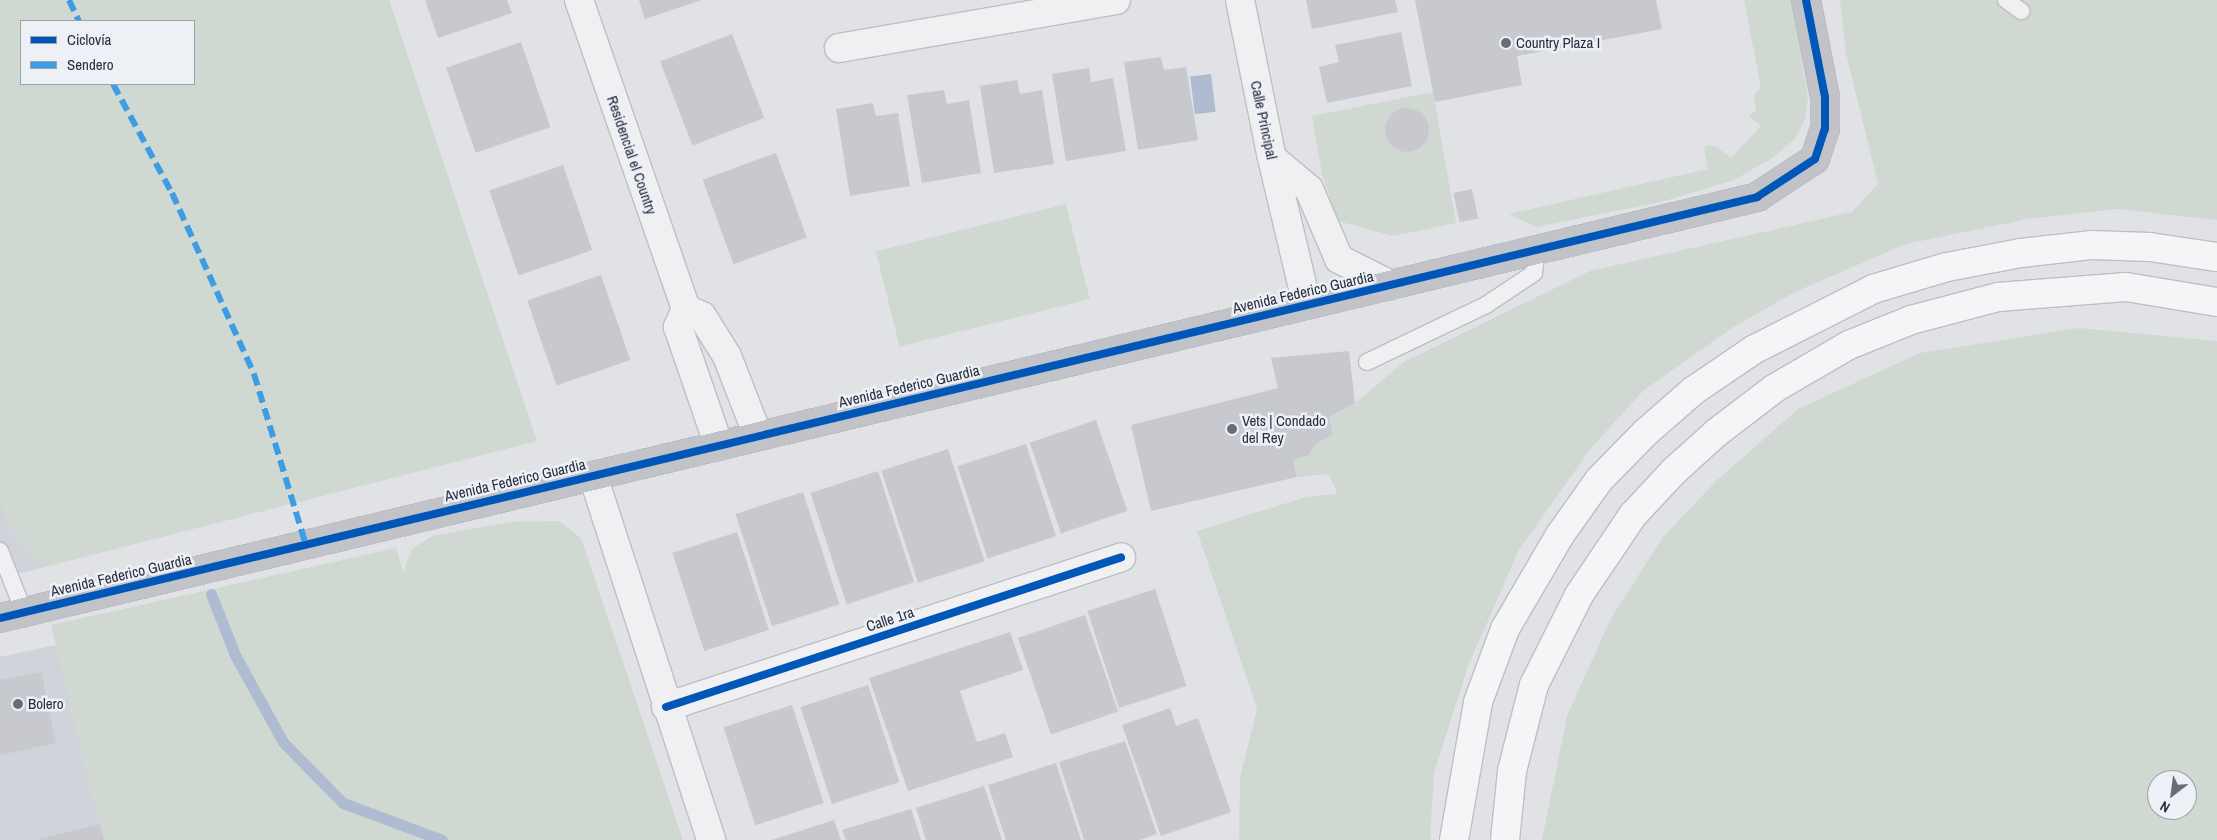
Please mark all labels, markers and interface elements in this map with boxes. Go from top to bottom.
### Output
legend [20,20,195,85]
text: Ciclovía [67,29,111,50]
place label: Country Plaza I [1516,34,1600,52]
marker: Country Plaza I [1500,37,1512,49]
text: Sendero [67,54,114,75]
street label: Calle Principal [1247,79,1281,161]
street label: Residencial el Country [603,93,661,217]
street label: Avenida Federico Guardia [1231,267,1375,317]
street label: Avenida Federico Guardia [837,361,981,411]
place label: Vets | Condado del Rey [1242,411,1326,446]
marker: Vets | Condado del Rey [1226,423,1238,435]
street label: Avenida Federico Guardia [443,455,587,505]
street label: Avenida Federico Guardia [49,550,193,600]
street label: Calle 1ra [864,603,916,635]
place label: Bolero [28,695,64,713]
marker: Bolero [12,698,24,710]
north arrow [2147,770,2197,820]
text: N [2157,797,2173,817]

